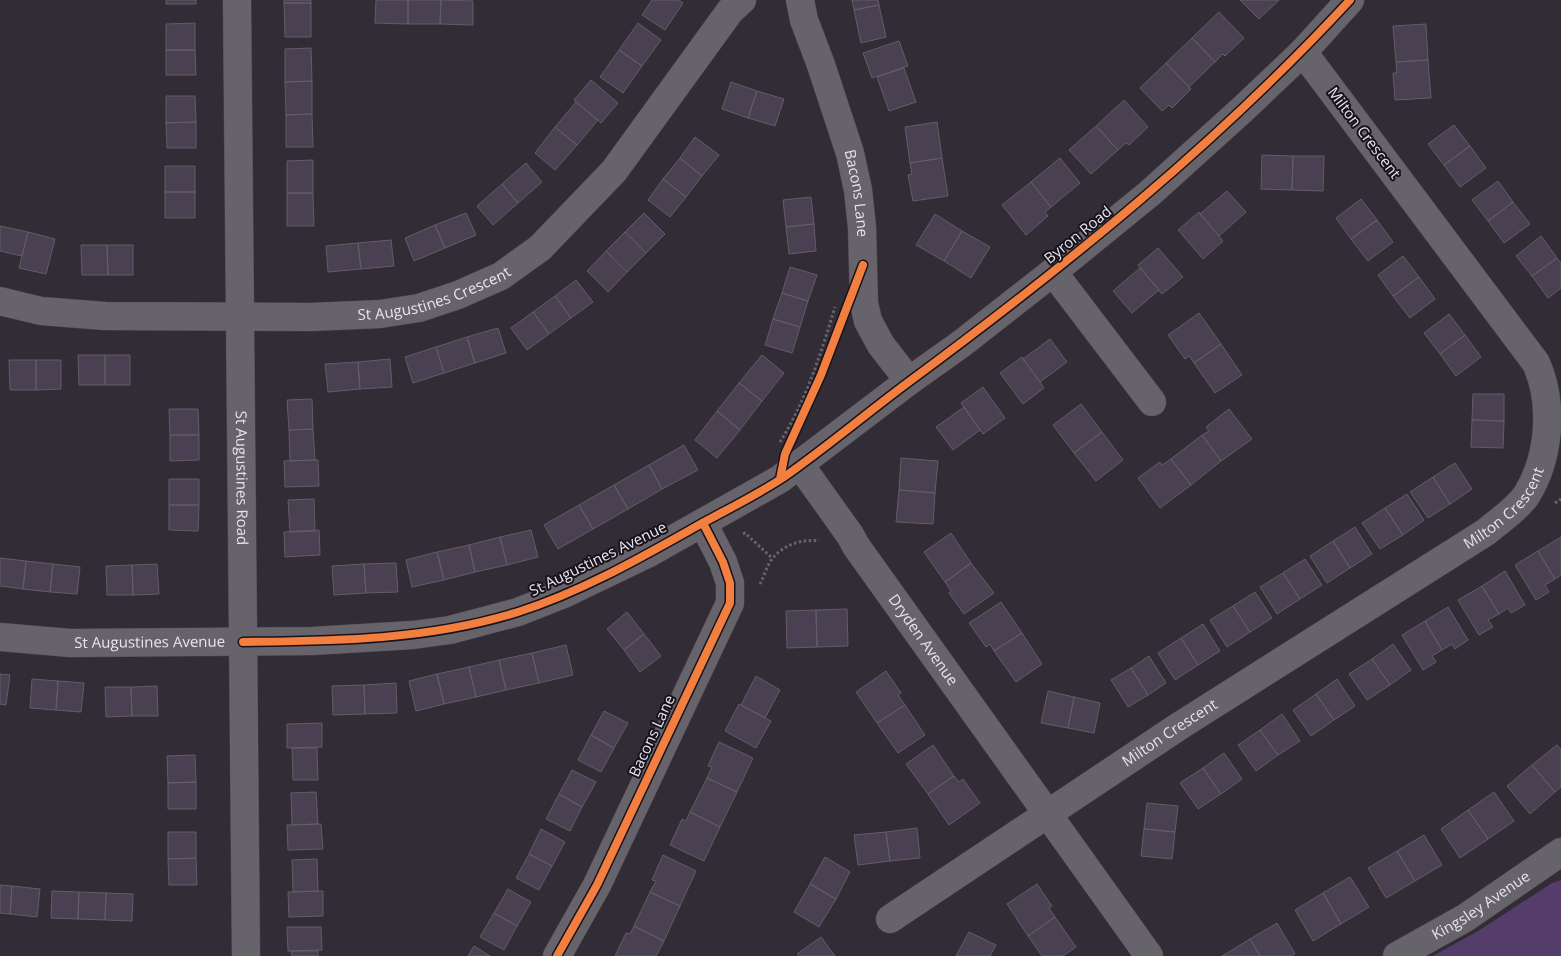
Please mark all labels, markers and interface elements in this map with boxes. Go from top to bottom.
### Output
street label: Milton Crescent [1324,83,1406,182]
street label: Bacons Lane [840,147,873,237]
street label: Byron Road [1040,201,1115,268]
street label: St Augustines Crescent [357,261,514,324]
street label: St Augustines Road [232,411,253,545]
street label: Milton Crescent [1459,464,1548,553]
street label: St Augustines Avenue [525,516,670,600]
street label: Dryden Avenue [885,590,963,689]
street label: St Augustines Avenue [74,631,225,652]
street label: Bacons Lane [623,691,679,780]
street label: Milton Crescent [1118,694,1221,771]
street label: Kingsley Avenue [1428,865,1533,944]

